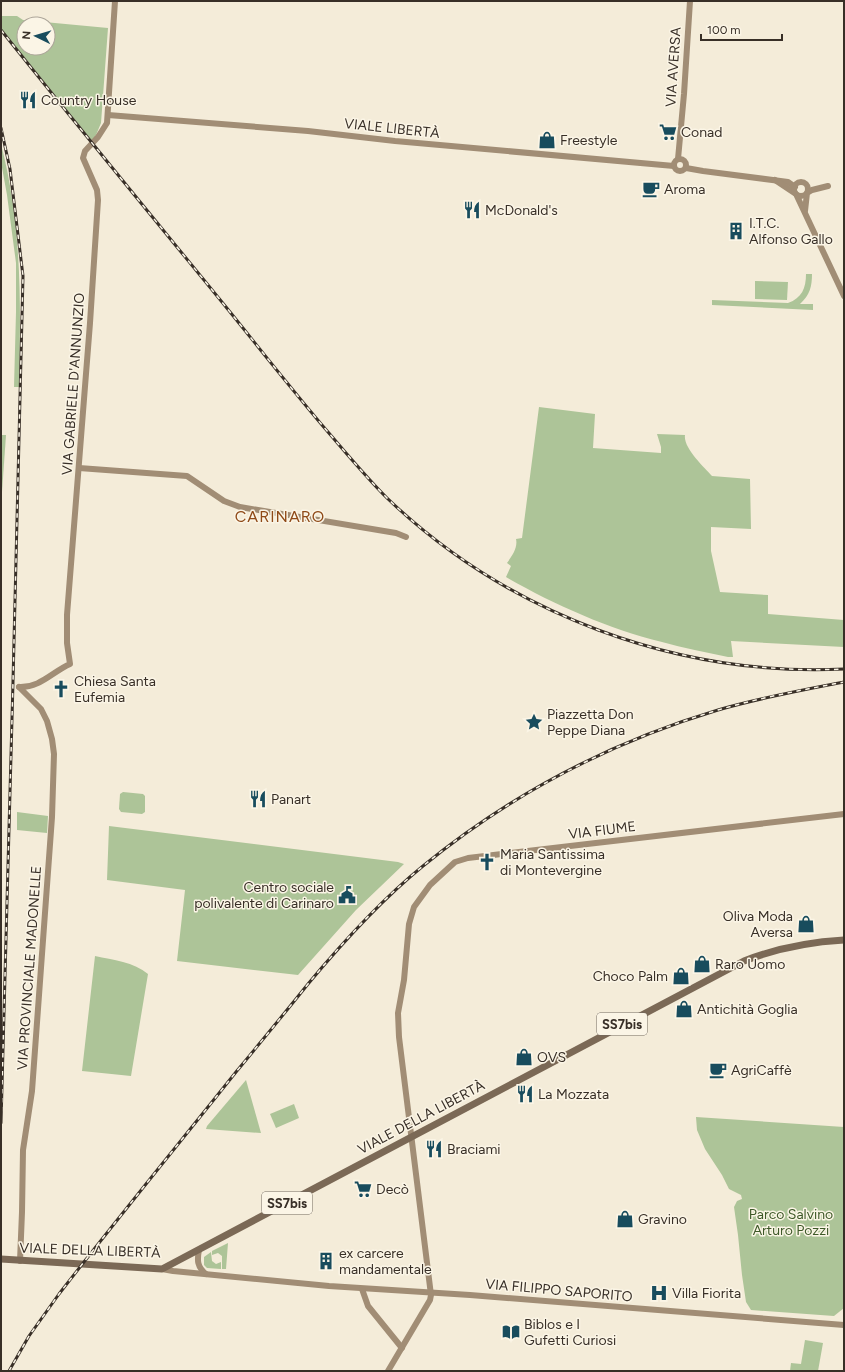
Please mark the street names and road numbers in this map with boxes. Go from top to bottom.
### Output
street label: VIA AVERSA [662,26,685,108]
street label: VIALE LIBERTÀ [343,115,441,142]
street label: VIA GABRIELE D'ANNUNZIO [59,292,88,476]
street label: VIA FIUME [567,818,637,843]
street label: VIA PROVINCIALE MADONELLE [14,865,45,1071]
road number: SS7bis [597,1013,647,1035]
street label: VIALE DELLA LIBERTÀ [355,1077,488,1158]
road number: SS7bis [262,1192,312,1214]
street label: VIALE DELLA LIBERTÀ [19,1240,161,1261]
street label: VIA FILIPPO SAPORITO [485,1276,633,1305]

